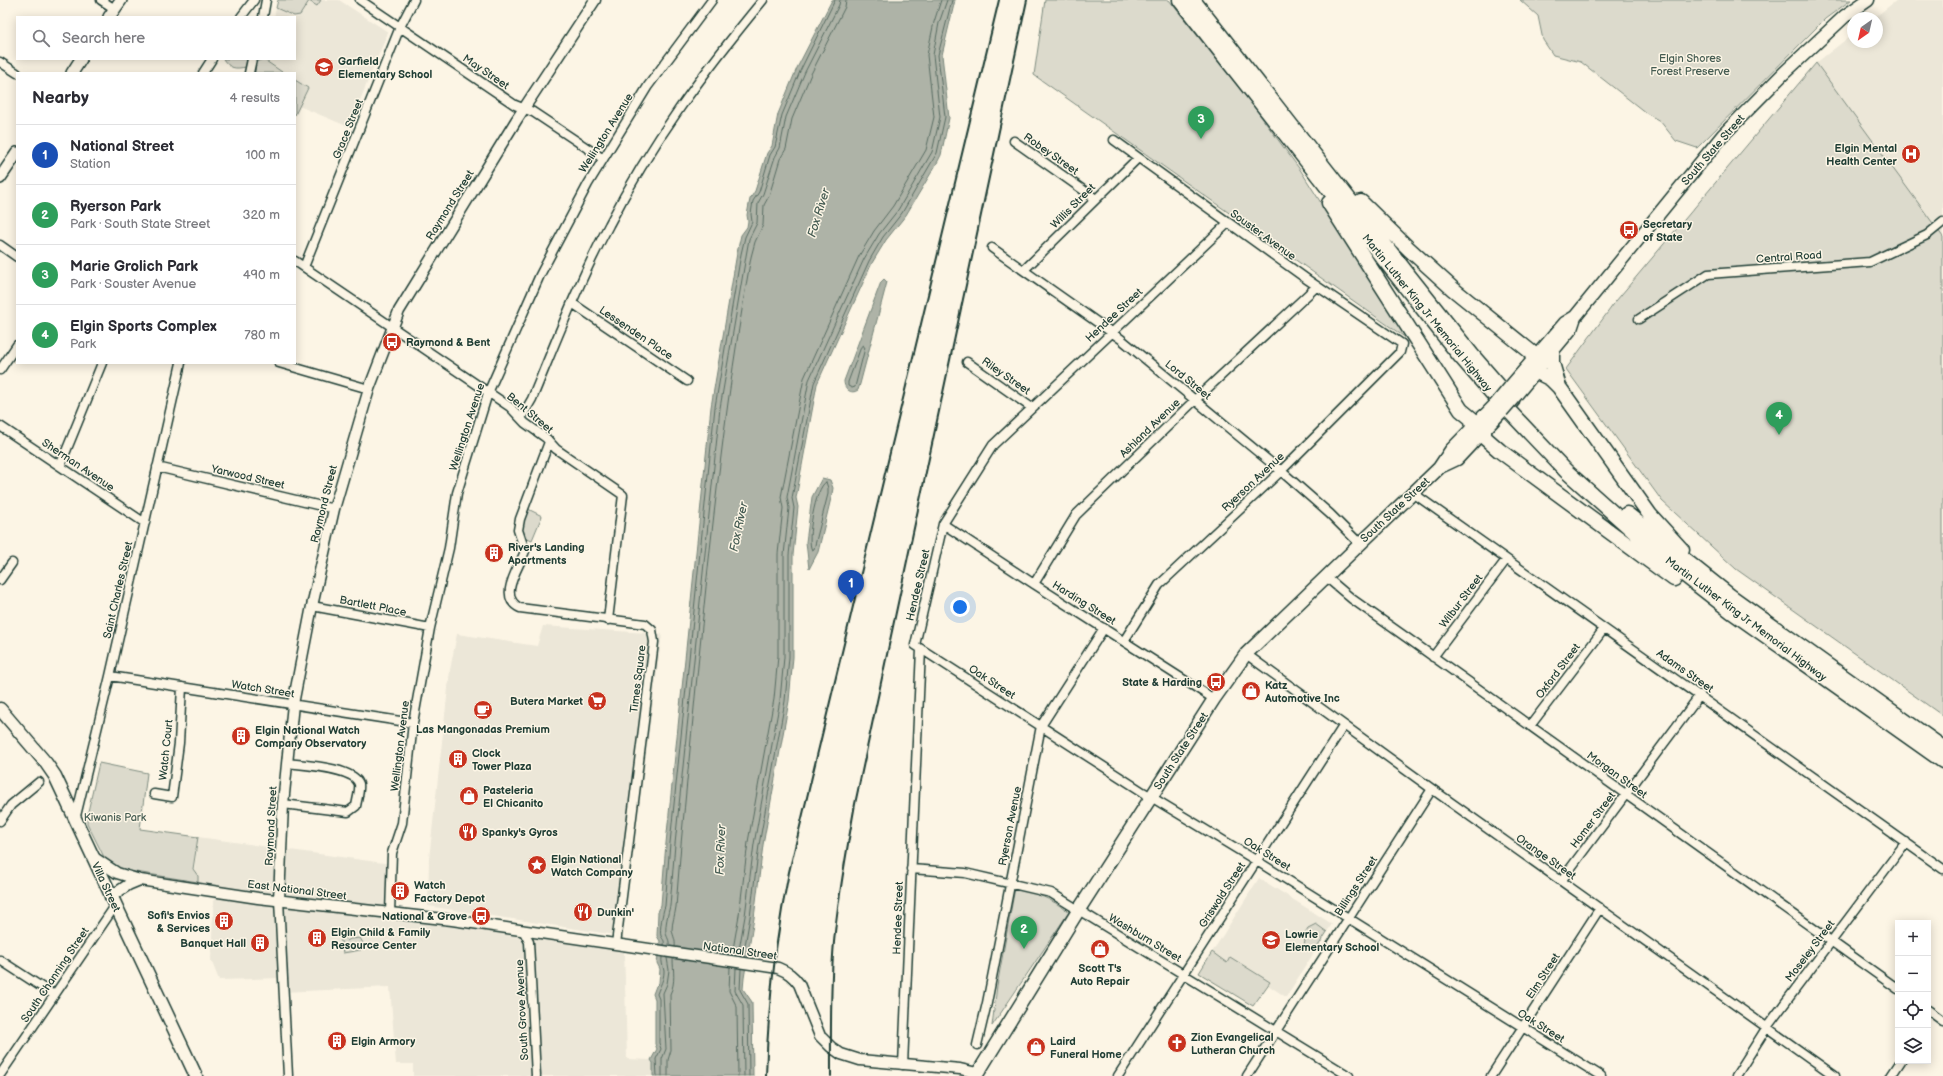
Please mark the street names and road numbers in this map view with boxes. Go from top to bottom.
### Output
street label: May Street [460,52,512,93]
street label: Wellington Avenue [576,90,636,175]
street label: Grace Street [330,97,366,161]
street label: South State Street [1679,111,1748,188]
street label: Robey Street [1021,130,1081,178]
street label: Raymond Street [423,167,477,242]
street label: Willis Street [1048,180,1099,231]
street label: Souster Avenue [1228,207,1299,263]
street label: Martin Luther King Jr Memorial Highway [1359,232,1495,394]
street label: Central Road [1756,248,1822,266]
street label: Hendee Street [1083,285,1146,345]
street label: Lessenden Place [597,304,676,363]
street label: Riley Street [979,354,1033,398]
street label: Lord Street [1162,358,1214,403]
street label: Wellington Avenue [447,381,487,472]
street label: Bent Street [504,390,556,437]
street label: Ashland Avenue [1117,396,1183,460]
street label: Sherman Avenue [39,436,117,494]
street label: Ryerson Avenue [1219,449,1287,514]
street label: Yarwood Street [209,462,286,492]
street label: Raymond Street [308,463,340,544]
street label: South State Street [1358,474,1433,545]
street label: Saint Charles Street [100,540,136,640]
street label: Hendee Street [903,547,933,622]
street label: Martin Luther King Jr Memorial Highway [1663,554,1829,684]
street label: Wilbur Street [1437,571,1486,630]
street label: Harding Street [1050,578,1119,628]
street label: Bartlett Place [339,593,408,619]
street label: Oxford Street [1533,640,1583,701]
street label: Times Square [627,644,649,714]
street label: Adams Street [1654,647,1716,696]
street label: Oak Street [966,662,1018,702]
street label: Watch Street [231,678,296,700]
street label: Wellington Avenue [388,699,412,792]
street label: South State Street [1151,709,1211,792]
street label: Watch Court [156,718,176,781]
street label: Morgan Street [1584,749,1650,802]
street label: Raymond Street [262,785,280,866]
street label: Ryerson Avenue [996,785,1024,867]
street label: Homer Street [1568,789,1619,851]
street label: Orange Street [1513,831,1579,883]
street label: Oak Street [1241,834,1293,874]
street label: Billings Street [1332,853,1380,918]
street label: Griswold Street [1196,859,1248,930]
street label: Villa Street [89,860,123,914]
street label: East National Street [247,877,348,903]
street label: Hendee Street [890,881,906,955]
street label: Washburn Street [1106,911,1184,965]
street label: Moseley Street [1783,917,1838,984]
street label: South Channing Street [18,924,92,1025]
street label: National Street [702,939,778,963]
street label: Elm Street [1523,950,1563,1001]
street label: South Grove Avenue [513,959,531,1061]
street label: Oak Street [1515,1006,1567,1046]

